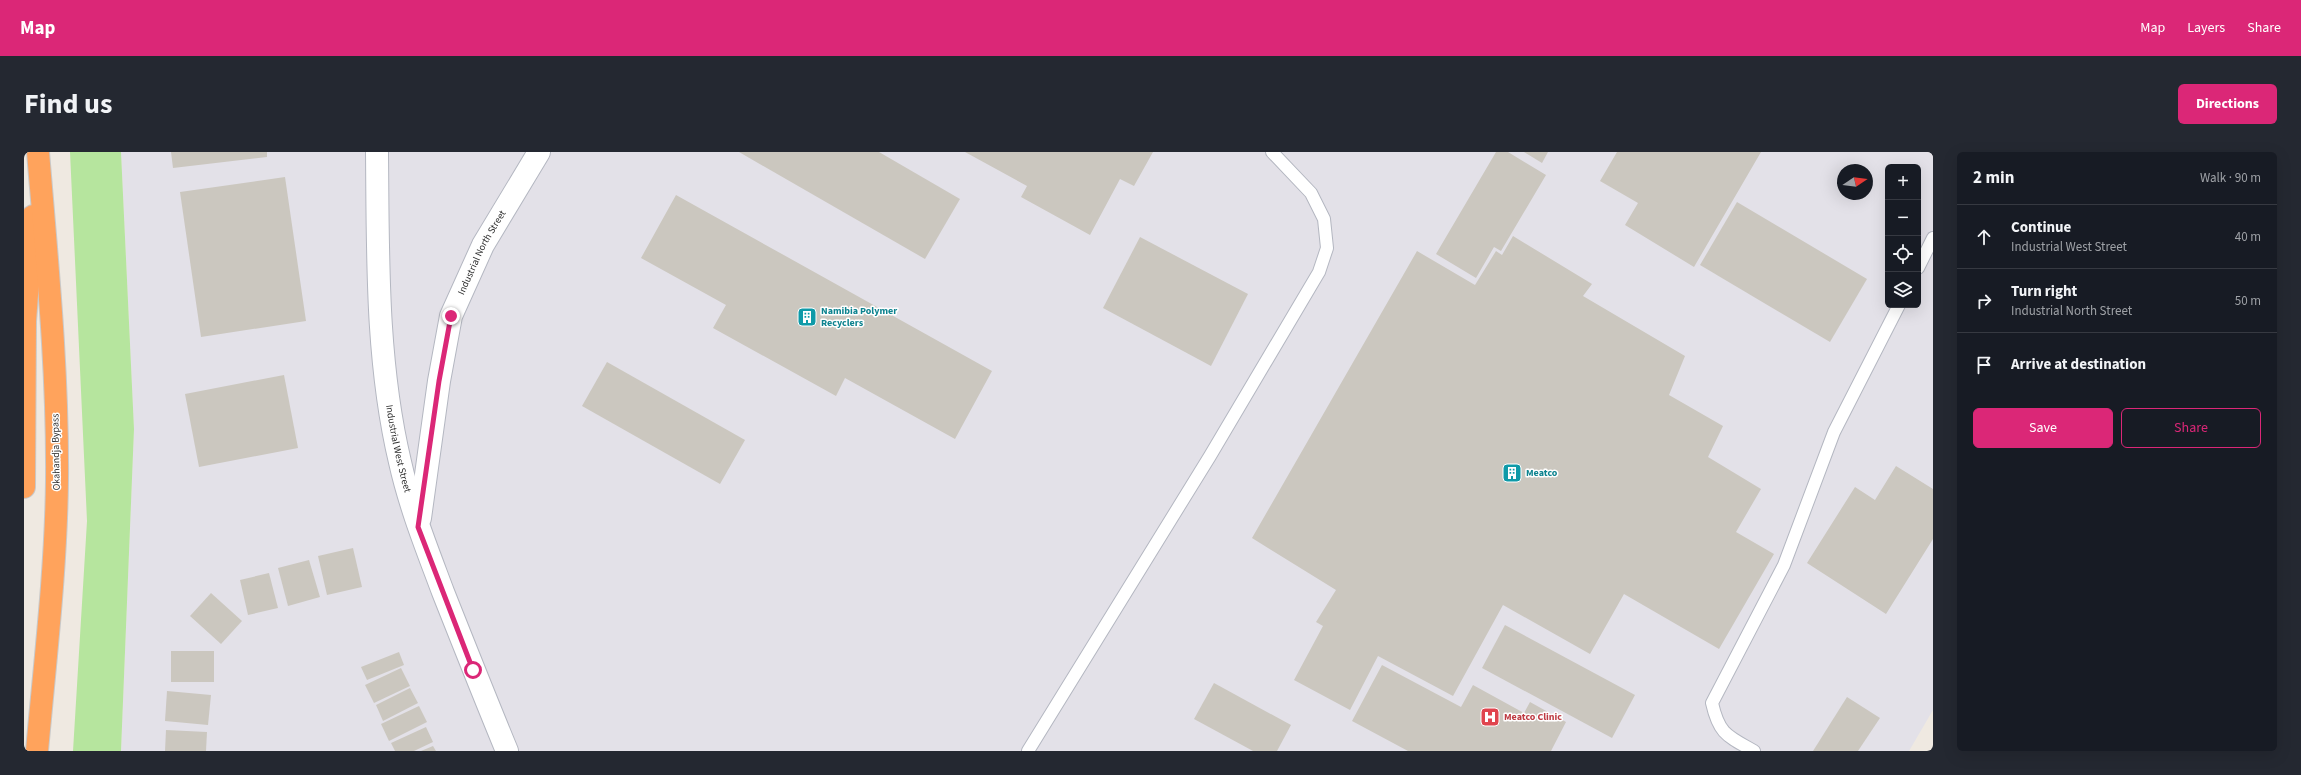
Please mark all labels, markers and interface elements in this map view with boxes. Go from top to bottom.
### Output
text: Map [20,15,55,42]
text: Map [2140,18,2165,38]
text: Layers [2187,18,2225,38]
text: Share [2247,18,2281,38]
text: Find us [24,84,112,124]
button: Directions [2178,84,2277,124]
north arrow [1837,164,1873,200]
map controls [1885,164,1921,308]
button: + [1885,164,1921,200]
text: 2 min [1973,166,2014,190]
text: Walk · 90 m [2200,169,2261,187]
button: − [1885,200,1921,236]
street label: Industrial North Street [454,207,510,297]
text: Continue [2011,217,2071,238]
icon: ahead [1973,226,1995,248]
text: 40 m [2235,228,2261,246]
button: locate [1885,236,1921,272]
text: Industrial West Street [2011,238,2127,256]
button: layers [1885,272,1921,308]
text: Turn right [2011,281,2077,302]
icon: right [1973,290,1995,312]
text: 50 m [2235,292,2261,310]
text: Industrial North Street [2011,302,2132,320]
place label: Namibia Polymer Recyclers [821,304,897,330]
building icon: Namibia Polymer Recyclers [796,306,818,328]
route end [442,307,460,325]
icon: arrive [1973,354,1995,376]
text: Arrive at destination [2011,354,2146,375]
street label: Industrial West Street [382,404,415,495]
button: Save [1973,408,2113,448]
button: Share [2121,408,2261,448]
street label: Okahandja Bypass [48,413,64,491]
building icon: Meatco [1501,462,1523,484]
place label: Meatco [1526,466,1558,480]
route start [464,661,482,679]
hospital icon: Meatco Clinic [1479,706,1501,728]
place label: Meatco Clinic [1504,710,1562,724]

